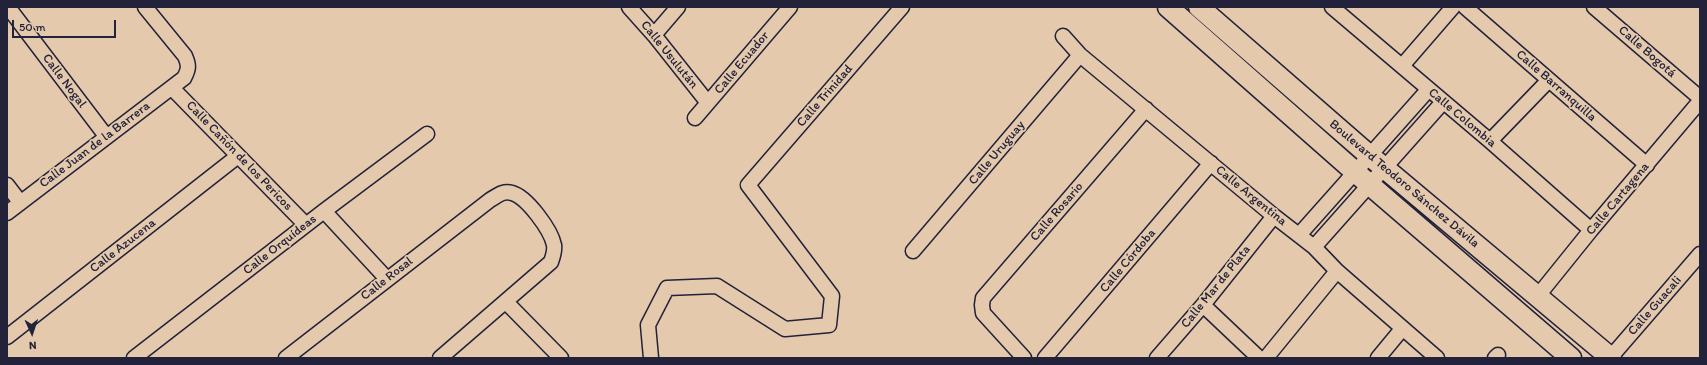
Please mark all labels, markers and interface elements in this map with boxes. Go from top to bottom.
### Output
scale bar [14,12,118,38]
street label: Calle Usulután [637,18,701,92]
text: 50 m [19,20,45,34]
street label: Calle Bogotá [1615,23,1679,81]
street label: Calle Ecuador [711,28,773,98]
street label: Calle Barranquilla [1513,47,1599,125]
street label: Calle Nogal [39,51,89,111]
street label: Calle Trinidad [794,62,856,130]
street label: Calle Colombia [1425,85,1499,151]
street label: Calle Juan de la Barrera [37,98,153,192]
street label: Calle Cañón de los Pericos [183,98,295,214]
street label: Boulevard Teodoro Sánchez Dávila [1326,117,1482,251]
street label: Calle Uruguay [966,118,1028,188]
street label: Calle Cartagena [1583,159,1653,239]
street label: Calle Argentina [1212,163,1290,229]
street label: Calle Rosario [1027,179,1087,245]
street label: Calle Orquídeas [240,211,320,279]
street label: Calle Azucena [87,215,159,277]
street label: Calle Córdoba [1097,226,1159,296]
street label: Calle Mar de Plata [1178,242,1254,332]
street label: Calle Rosal [358,254,416,304]
street label: Calle Guacali [1625,273,1685,339]
north arrow [12,313,52,353]
text: N [29,339,37,352]

